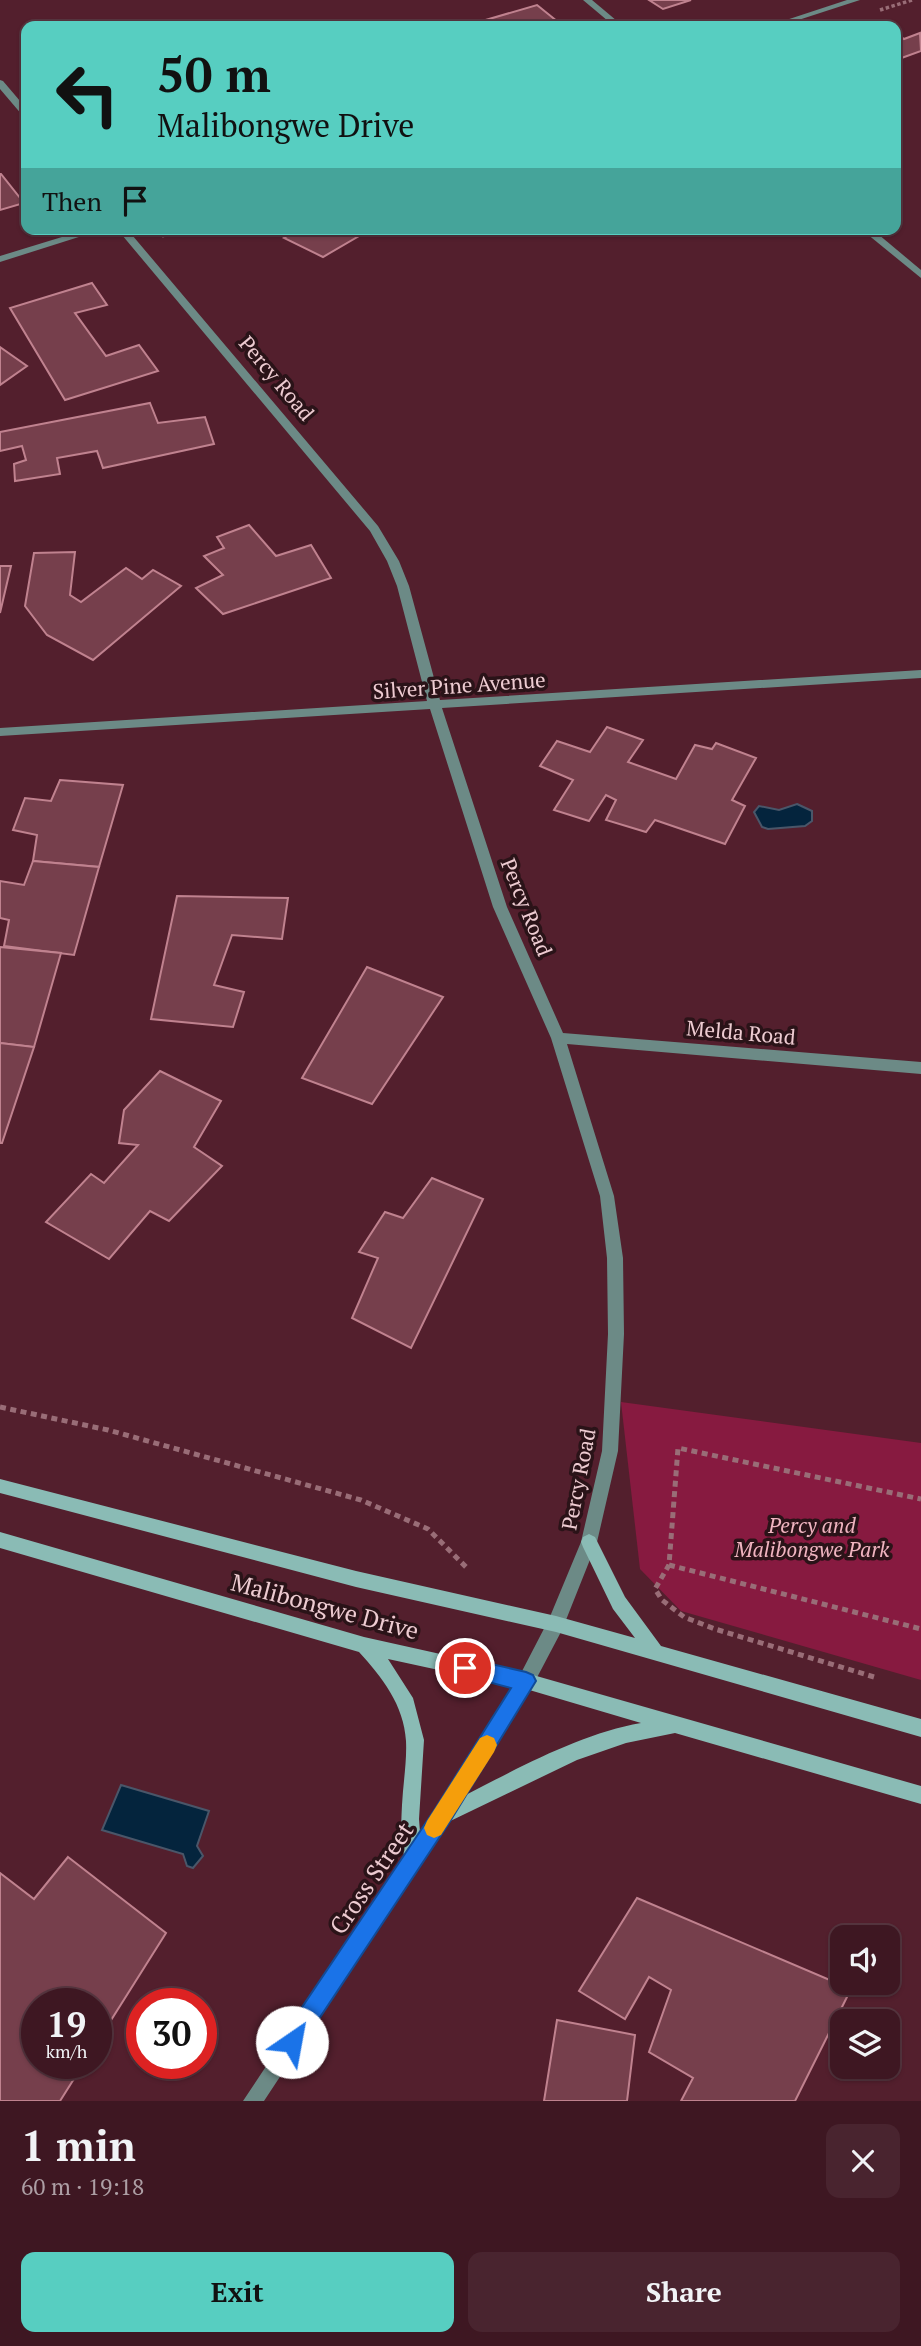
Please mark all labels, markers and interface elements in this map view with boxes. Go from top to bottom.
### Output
text: 50 m [157,41,271,106]
icon: left [42,49,133,140]
text: Malibongwe Drive [157,104,414,146]
icon: arrive [116,182,154,220]
text: Then [42,184,102,218]
street label: Percy Road [233,330,321,427]
street label: Silver Pine Avenue [372,665,546,705]
street label: Percy Road [495,854,559,960]
street label: Melda Road [685,1013,797,1051]
street label: Percy Road [554,1426,602,1532]
park label: Percy and Malibongwe Park [734,1511,890,1563]
street label: Malibongwe Drive [228,1566,422,1646]
pin [435,1638,495,1698]
icon: arrive [446,1649,484,1687]
street label: Cross Street [322,1816,420,1940]
map controls [830,1925,900,2079]
button: sound [830,1925,900,1995]
speed limit sign: 30 [126,1988,217,2079]
text: 19 [47,2001,86,2047]
position arrow [255,2005,329,2079]
button: layers [830,2009,900,2079]
text: km/h [46,2039,87,2063]
text: 1 min [21,2117,136,2173]
button: close [826,2124,900,2198]
text: 60 m · 19:18 [21,2171,144,2202]
button: Exit [21,2252,454,2332]
button: Share [468,2252,900,2332]

